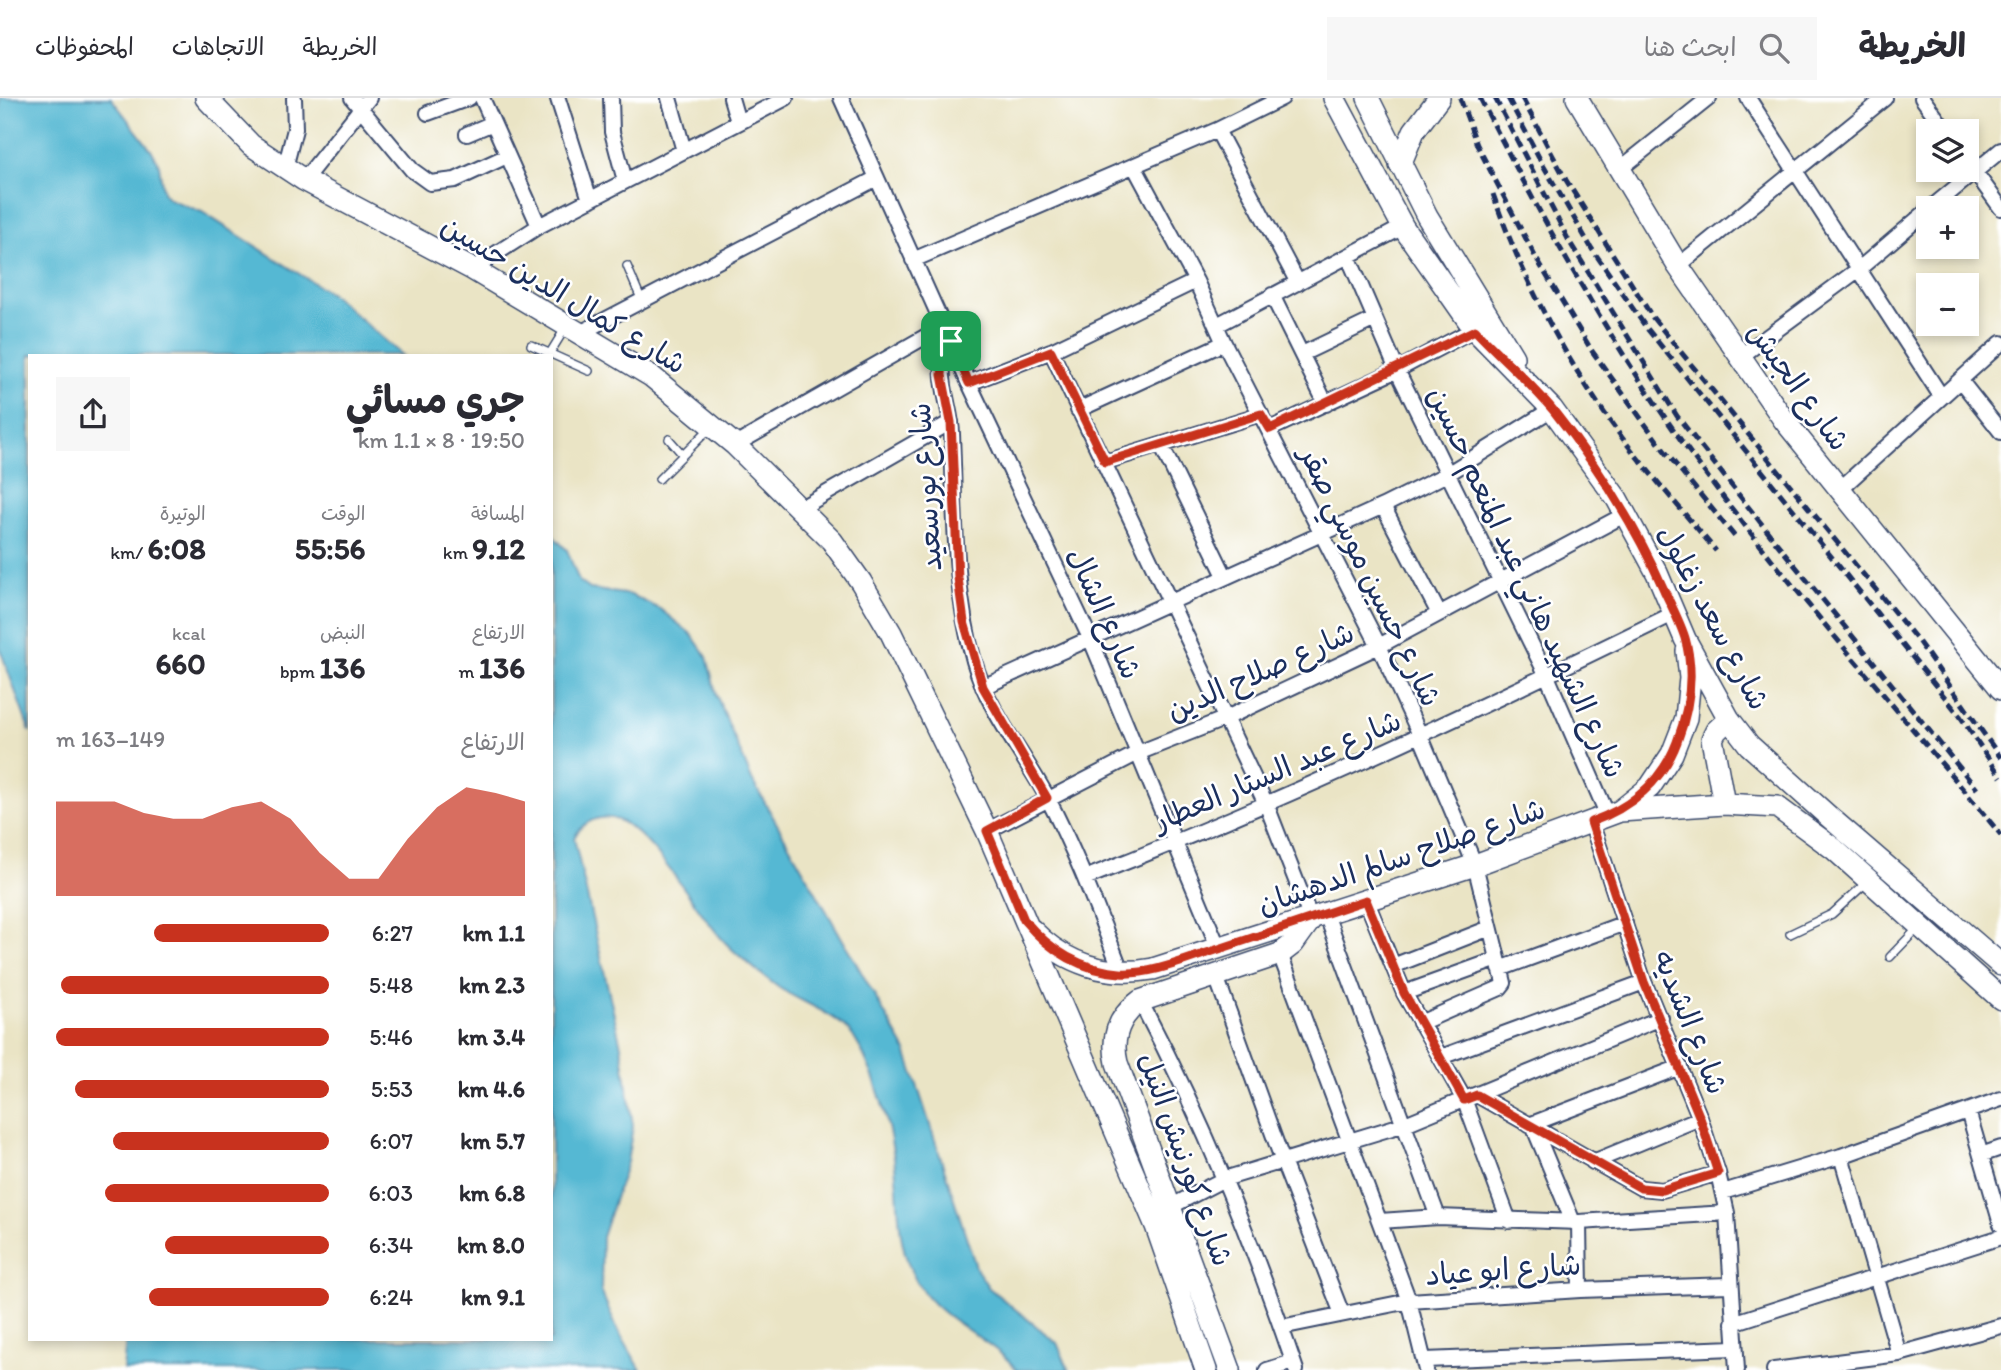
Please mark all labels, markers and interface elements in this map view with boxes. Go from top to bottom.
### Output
search box [1327,17,1817,80]
text: الخريطة [1859,26,1966,65]
icon: search [1755,29,1793,67]
text: ابحث هنا [1644,31,1737,63]
text: المحفوظات [35,32,134,61]
text: الاتجاهات [172,32,265,61]
text: الخريطة [303,32,377,61]
map controls [1916,119,1979,336]
button: layers [1916,119,1979,182]
button: + [1916,196,1979,259]
street label: شارع كمال الدين حسين [433,206,693,384]
button: − [1916,273,1979,336]
pin [921,311,981,371]
street label: شارع الجيش [1737,314,1858,460]
icon: arrive [932,322,970,360]
button: share [56,377,130,451]
text: جري مسائي [346,377,525,423]
street label: شارع الشهيد هاني عبد المنعم حسين [1413,380,1634,787]
street label: شارع بورسعيد [901,401,952,572]
text: 19:50 · 8 × 1.1 km [358,426,525,454]
street label: شارع حسين موسي صقر [1283,437,1450,716]
text: الوتيرة [160,502,206,525]
text: الوقت [321,502,365,525]
text: المسافة [471,502,525,525]
street label: شارع سعد زغلول [1647,518,1778,717]
text: 6:08 [148,530,206,567]
text: 55:56 [295,530,365,567]
text: 9.12 [472,530,525,567]
text: /km [110,541,148,564]
text: km [443,541,472,564]
street label: شارع الشال [1057,541,1150,686]
street label: شارع صلاح الدين [1160,613,1361,732]
text: النبض [320,621,365,644]
text: الارتفاع [472,621,525,644]
text: kcal [172,622,206,645]
text: 660 [155,645,206,682]
text: 136 [319,649,365,686]
text: 136 [479,649,525,686]
text: bpm [280,660,319,683]
text: m [459,660,479,683]
street label: شارع عبد الستار العطار [1145,701,1408,843]
text: 149–163 m [56,725,165,753]
text: الارتفاع [461,728,525,756]
street label: شارع صلاح سالم الدهشان [1252,789,1551,927]
text: 6:27 [372,919,413,947]
text: 1.1 km [462,919,525,947]
street label: شارع الشديه [1643,945,1737,1101]
text: 5:48 [369,971,413,999]
text: 2.3 km [459,971,525,999]
text: 5:46 [369,1023,413,1051]
text: 3.4 km [457,1023,525,1051]
street label: شارع كورنيش النيل [1127,1047,1242,1272]
text: 5:53 [371,1075,413,1103]
text: 4.6 km [458,1075,525,1103]
text: 6:07 [370,1127,413,1155]
text: 5.7 km [460,1127,525,1155]
text: 6:03 [368,1179,413,1207]
text: 6.8 km [459,1179,525,1207]
text: 6:34 [369,1231,413,1259]
text: 8.0 km [457,1231,525,1259]
street label: شارع ابو عياد [1424,1245,1582,1296]
text: 6:24 [369,1283,413,1311]
text: 9.1 km [461,1283,525,1311]

